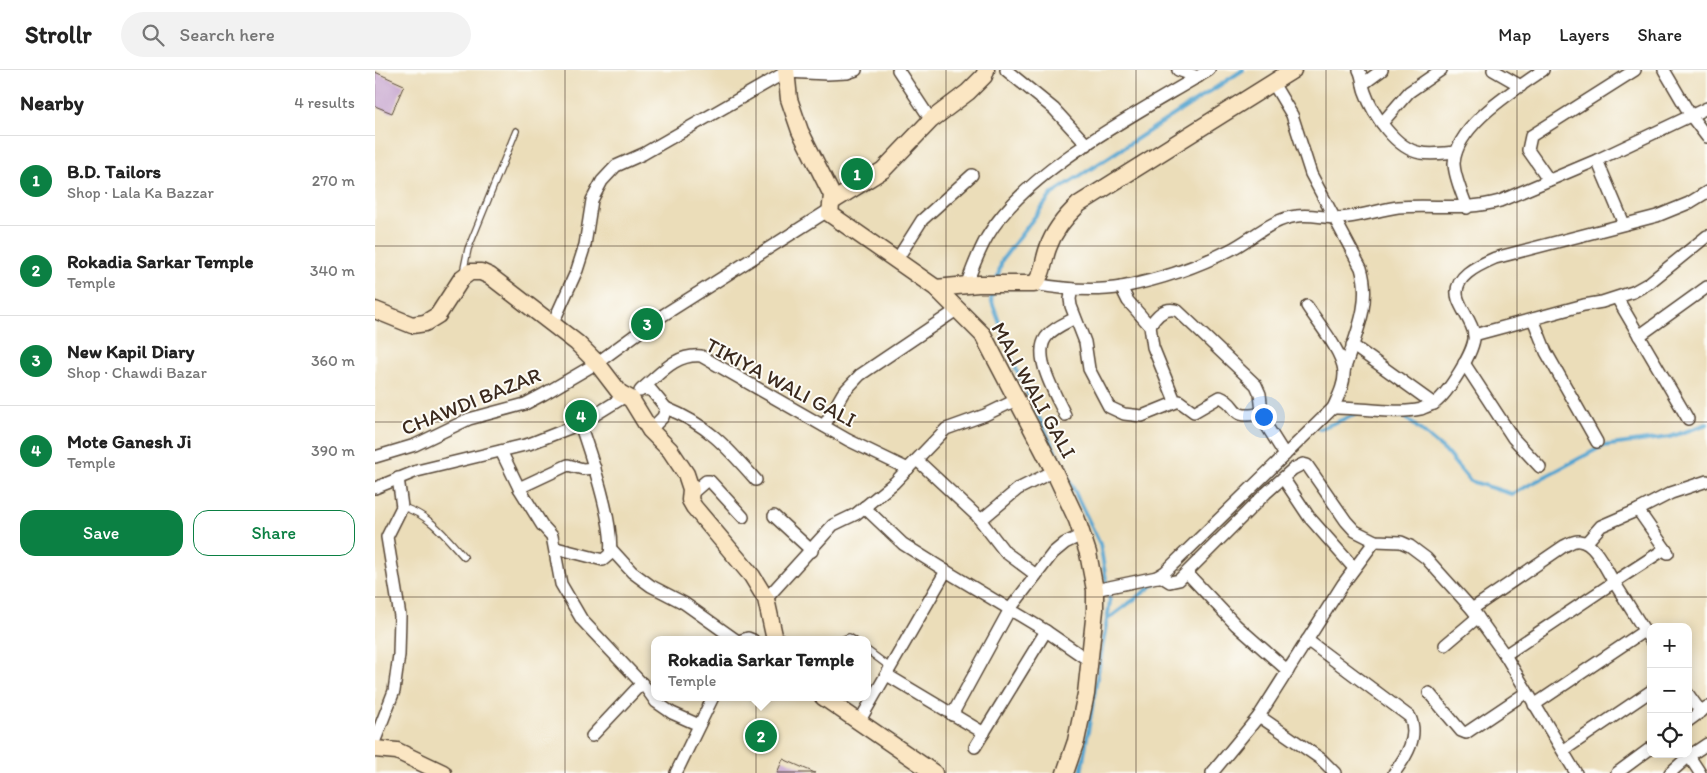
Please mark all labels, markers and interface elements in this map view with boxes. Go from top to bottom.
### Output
search box [121,12,471,57]
text: Strollr [25,20,91,49]
icon: search [139,21,167,49]
text: Search here [179,23,275,46]
text: Map [1498,24,1531,46]
text: Layers [1559,24,1609,46]
text: Share [1637,24,1682,46]
text: Nearby [20,90,84,115]
text: 4 results [294,93,355,112]
pin: 1 [841,155,873,193]
text: B.D. Tailors [67,160,161,183]
text: 1 [32,171,40,190]
text: 270 m [312,171,355,190]
text: Shop · Lala Ka Bazzar [67,183,214,202]
text: Rokadia Sarkar Temple [67,250,253,273]
text: 2 [32,261,40,280]
text: 340 m [310,261,355,280]
text: Temple [67,273,116,292]
pin: 3 [631,305,663,343]
street label: MALI WALI GALI [986,318,1082,462]
street label: TIKIYA WALI GALI [702,332,860,432]
text: New Kapil Diary [67,340,194,363]
text: 3 [32,351,40,370]
text: 360 m [311,351,355,370]
street label: CHAWDI BAZAR [398,362,544,440]
text: Shop · Chawdi Bazar [67,363,207,382]
pin: 4 [565,397,597,435]
your location [1251,404,1277,430]
text: Mote Ganesh Ji [67,430,191,453]
text: 4 [31,441,41,460]
text: 390 m [311,441,355,460]
text: Temple [67,453,116,472]
button: Save [20,510,183,556]
button: Share [193,510,355,556]
map controls [1647,623,1692,758]
button: + [1647,623,1692,668]
popup [651,636,871,701]
text: Rokadia Sarkar Temple [668,648,854,671]
button: − [1647,668,1692,713]
text: Temple [668,671,716,690]
button: locate [1647,713,1692,758]
pin: 2 [745,717,777,755]

